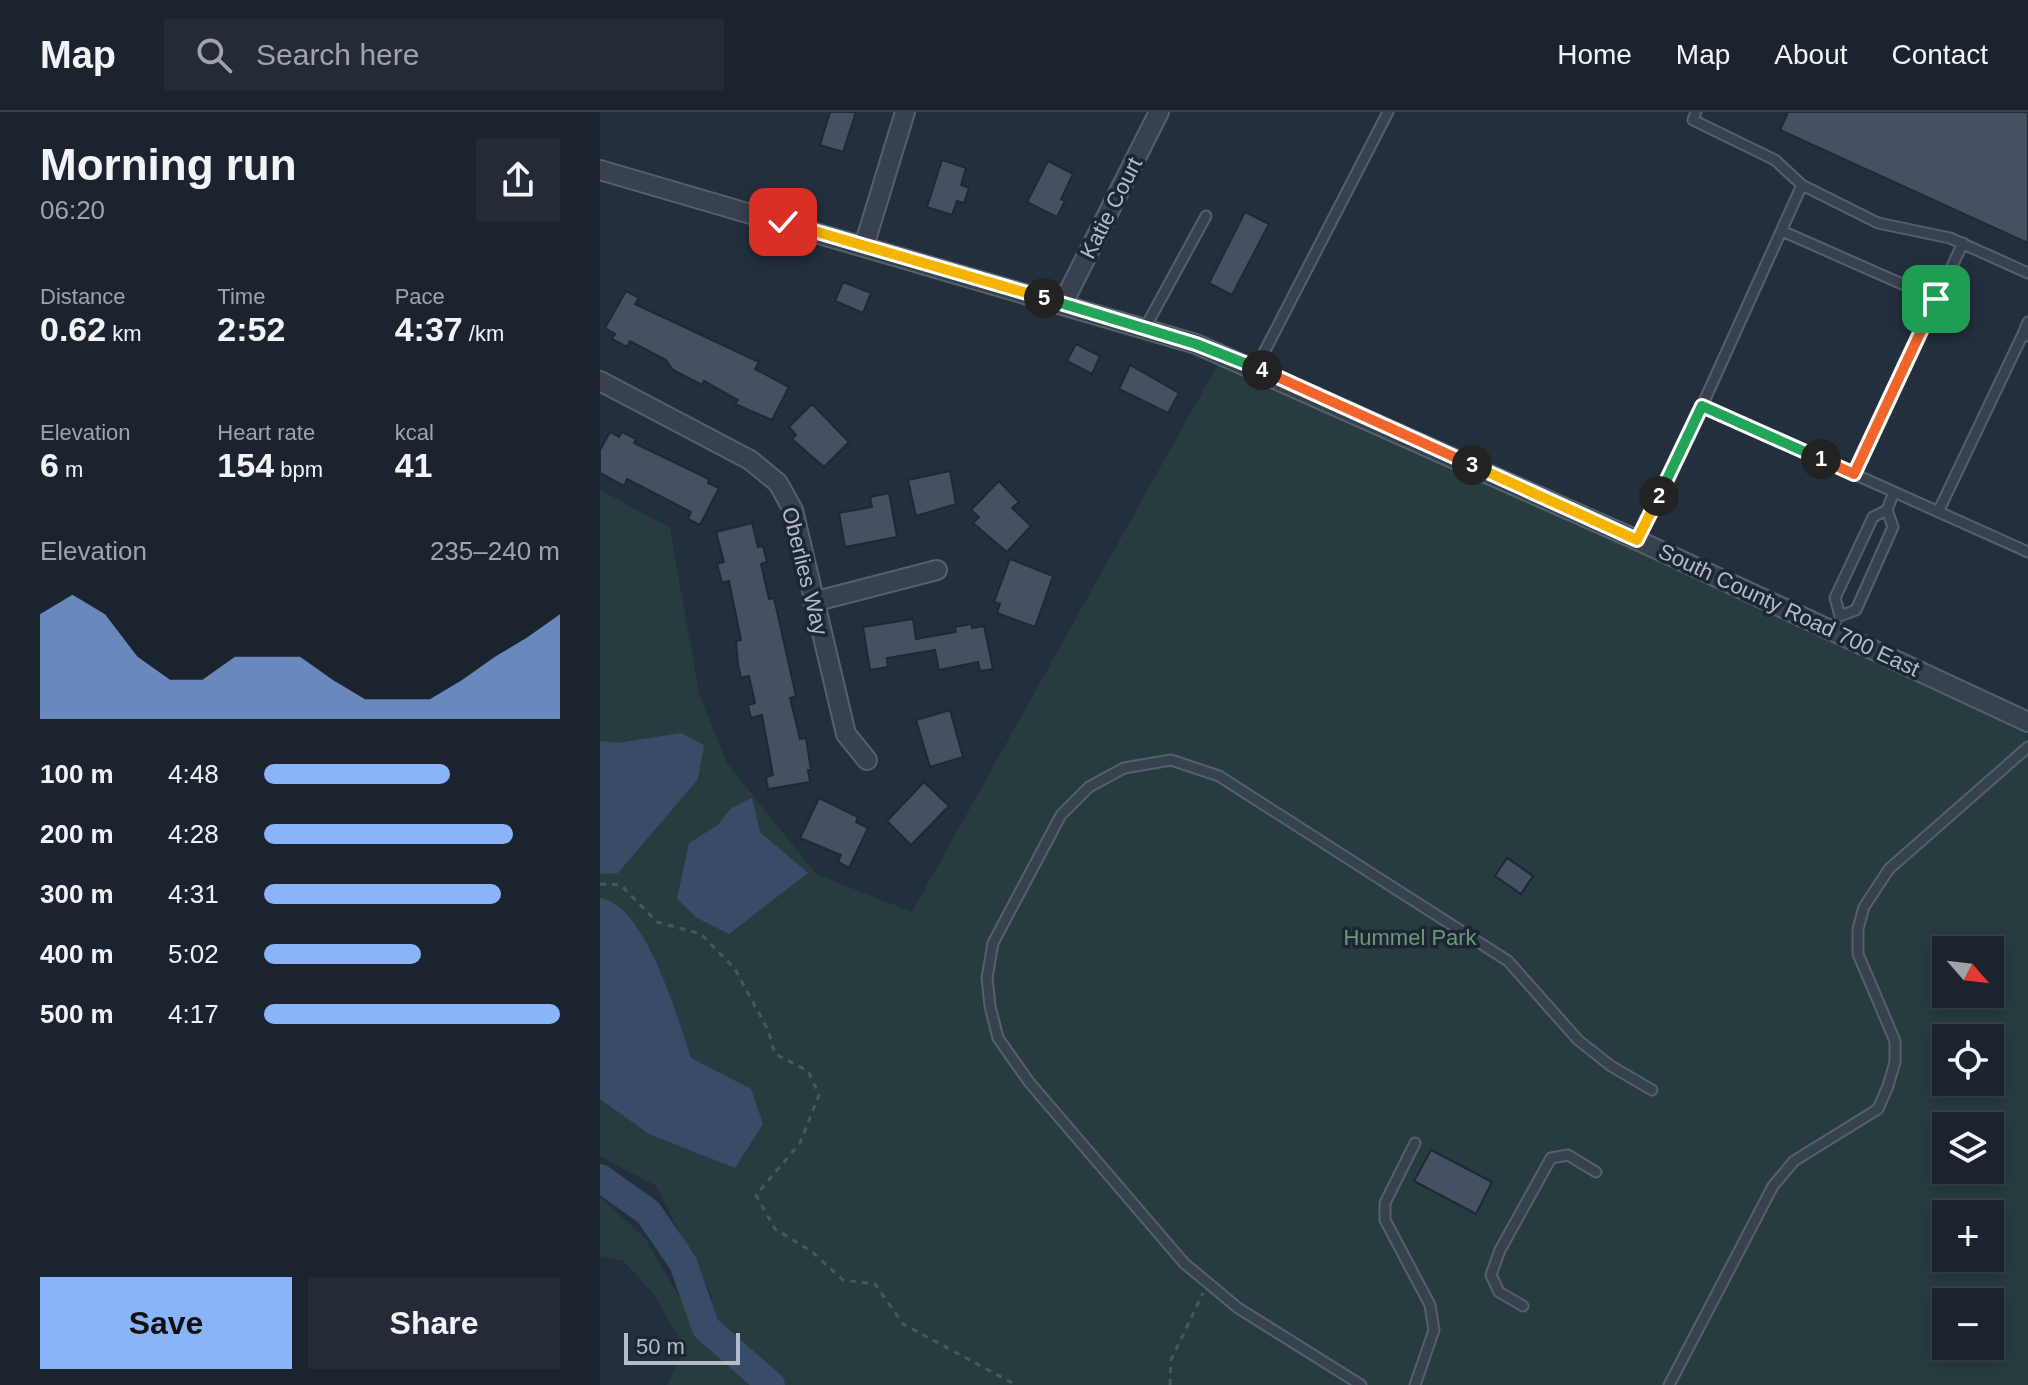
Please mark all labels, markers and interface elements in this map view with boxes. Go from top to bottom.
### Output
search box [164,19,724,91]
icon: search [192,33,236,77]
text: Map [40,34,116,76]
text: Search here [256,38,419,71]
text: Home [1557,39,1632,70]
text: Map [1676,39,1730,70]
text: About [1774,39,1848,70]
text: Contact [1892,39,1988,70]
button: share [476,138,560,222]
text: Morning run [40,140,297,189]
street label: Katie Court [1075,153,1147,263]
pin [749,188,817,256]
text: 06:20 [40,195,105,225]
icon: check [761,200,805,244]
pin [1902,265,1970,333]
icon: arrive [1914,277,1958,321]
pin: 5 [1024,278,1064,318]
text: Distance [40,284,126,309]
text: Time [217,284,265,309]
text: Pace [395,284,445,309]
text: 5 [1038,285,1050,310]
text: 0.62 [40,310,106,348]
text: 2:52 [217,310,285,348]
text: 4:37 [395,310,463,348]
text: km [106,321,142,346]
text: /km [463,321,504,346]
pin: 4 [1242,350,1282,390]
text: 4 [1256,357,1268,382]
text: Elevation [40,420,131,445]
text: Heart rate [217,420,315,445]
text: kcal [395,420,434,445]
pin: 1 [1801,439,1841,479]
pin: 3 [1452,445,1492,485]
text: 6 [40,446,59,484]
text: 154 [217,446,274,484]
text: 41 [395,446,432,484]
text: 1 [1815,446,1827,471]
text: 3 [1466,452,1478,477]
text: m [59,457,83,482]
text: bpm [274,457,323,482]
pin: 2 [1639,476,1679,516]
text: 2 [1653,483,1665,508]
street label: Oberlies Way [777,504,833,638]
text: Elevation [40,536,147,566]
text: 235–240 m [430,536,560,566]
street label: South County Road 700 East [1655,538,1923,682]
text: 100 m [40,759,114,789]
text: 4:48 [168,759,219,789]
text: 200 m [40,819,114,849]
text: 4:28 [168,819,219,849]
text: 300 m [40,879,114,909]
text: 4:31 [168,879,219,909]
park label: Hummel Park [1343,925,1478,950]
north arrow [1932,936,2004,1008]
map controls [1932,936,2004,1360]
text: 400 m [40,939,114,969]
text: 5:02 [168,939,219,969]
text: 500 m [40,999,114,1029]
text: 4:17 [168,999,219,1029]
button: locate [1932,1024,2004,1096]
button: layers [1932,1112,2004,1184]
button: + [1932,1200,2004,1272]
button: Save [40,1277,292,1369]
button: Share [308,1277,560,1369]
button: − [1932,1288,2004,1360]
scale bar [624,1329,740,1365]
text: 50 m [636,1334,685,1359]

